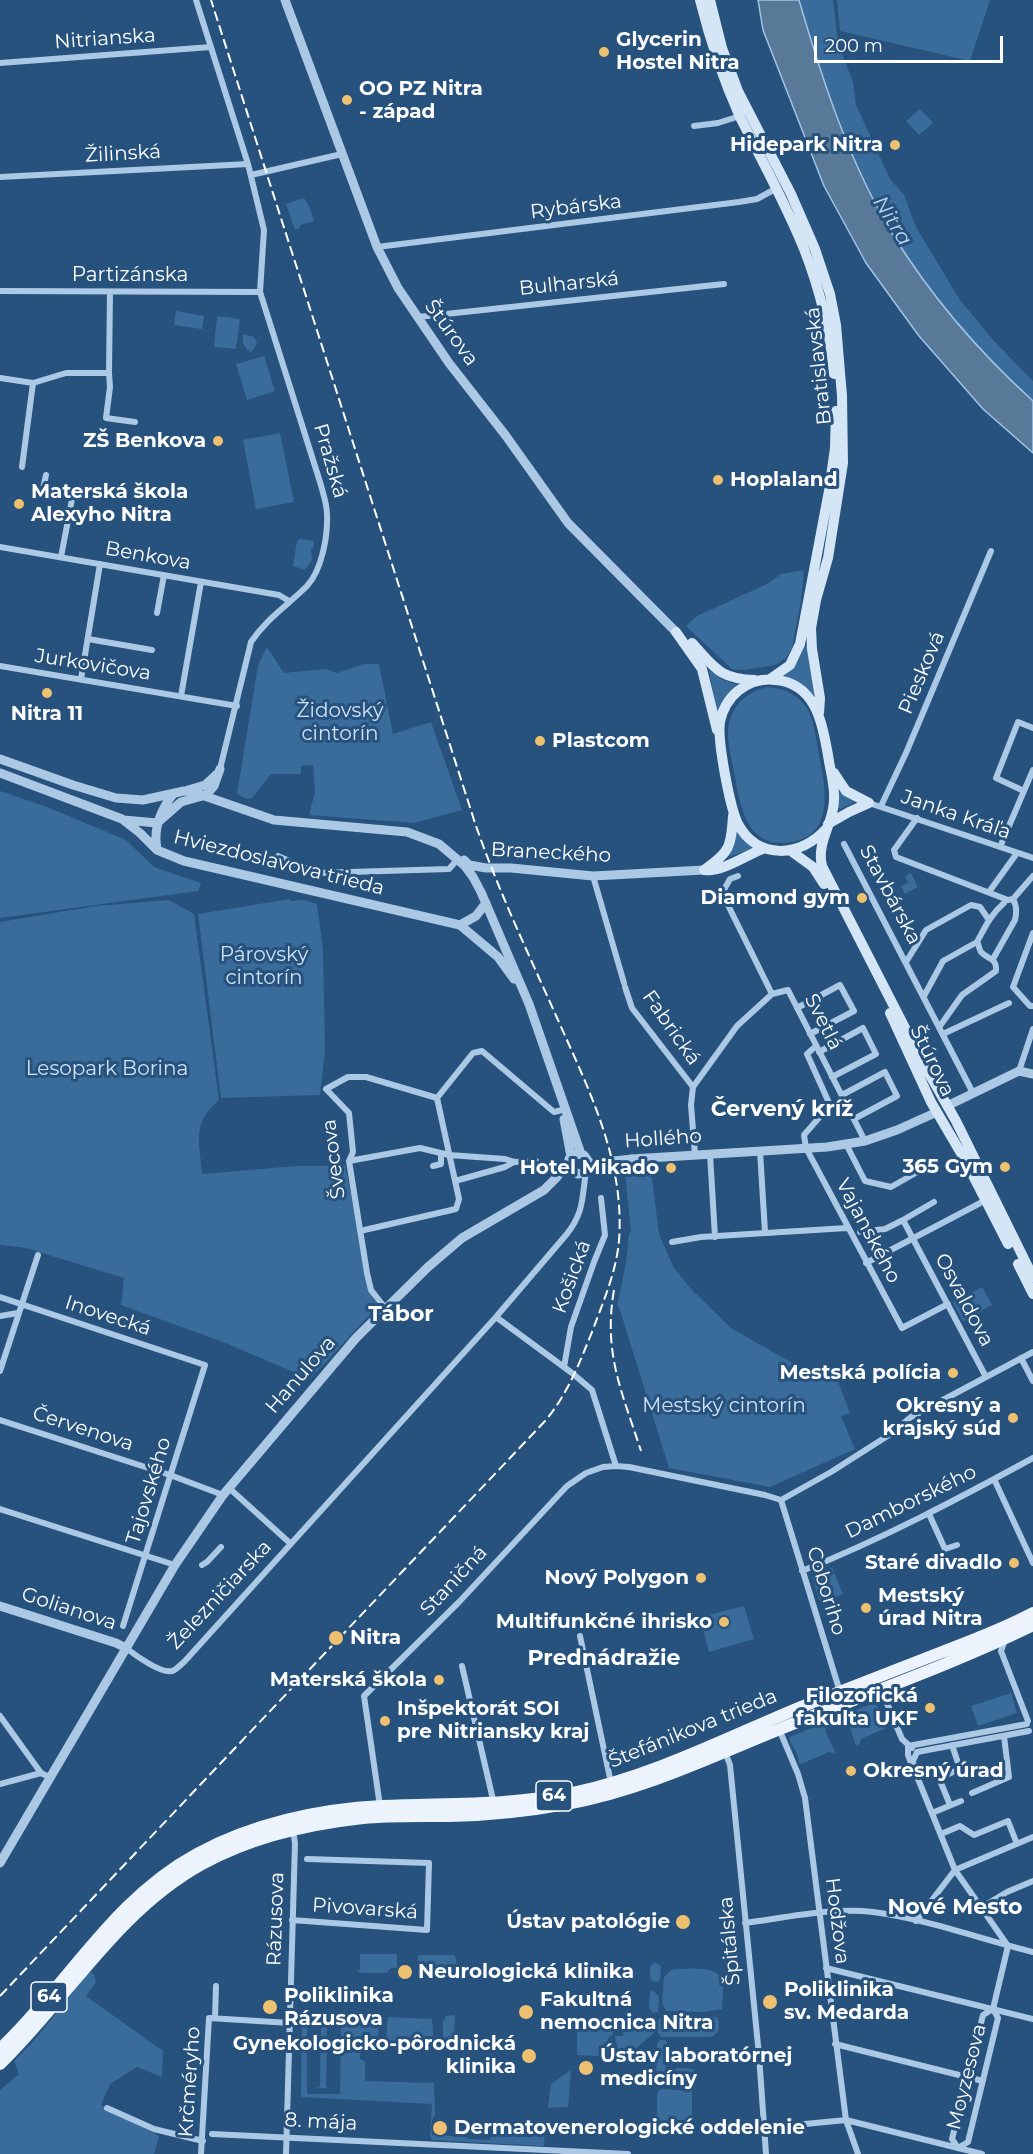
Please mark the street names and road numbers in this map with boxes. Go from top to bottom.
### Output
street label: Nitrianska [54,23,156,55]
street label: Žilinská [84,140,162,168]
street label: Rybárska [529,189,623,225]
street label: Partizánska [72,263,188,287]
street label: Bulharská [518,267,620,301]
street label: Štúrova [419,295,483,371]
street label: Bratislavská [801,306,837,426]
street label: Pražská [308,421,352,501]
street label: Benkova [103,537,193,575]
street label: Piesková [894,628,950,718]
street label: Jurkovičova [33,644,153,686]
street label: Janka Kráľa [898,785,1014,845]
street label: Hviezdoslavova trieda [171,825,387,901]
street label: Braneckého [490,838,612,868]
street label: Stavbárska [854,841,926,949]
street label: Fabrická [637,986,705,1070]
street label: Svetlá [799,990,847,1054]
street label: Štúrova [905,1022,959,1100]
street label: Švecova [317,1118,351,1200]
street label: Hollého [623,1124,703,1154]
street label: Vajanského [830,1175,906,1287]
street label: Košická [548,1237,596,1317]
street label: Osvaldova [929,1249,999,1351]
street label: Inovecká [62,1291,154,1341]
street label: Hanulova [261,1331,341,1419]
street label: Červenova [29,1401,137,1457]
street label: Tajovského [121,1435,177,1547]
street label: Damborského [841,1460,981,1544]
street label: Železničiarska [163,1535,277,1655]
street label: Staničná [415,1541,493,1621]
street label: Coboriho [801,1544,851,1638]
street label: Golianova [18,1582,120,1636]
street label: Štefánikova trieda [605,1684,781,1774]
road number: 64 [536,1781,572,1811]
street label: Rázusova [262,1872,290,1966]
street label: Hodžova [820,1876,854,1966]
street label: Pivovarská [311,1893,419,1925]
street label: Špitálska [714,1895,746,1987]
road number: 64 [31,1982,67,2012]
street label: Moyzesova [942,2022,992,2132]
street label: Krčméryho [174,2026,206,2138]
street label: 8. mája [284,2108,358,2136]

